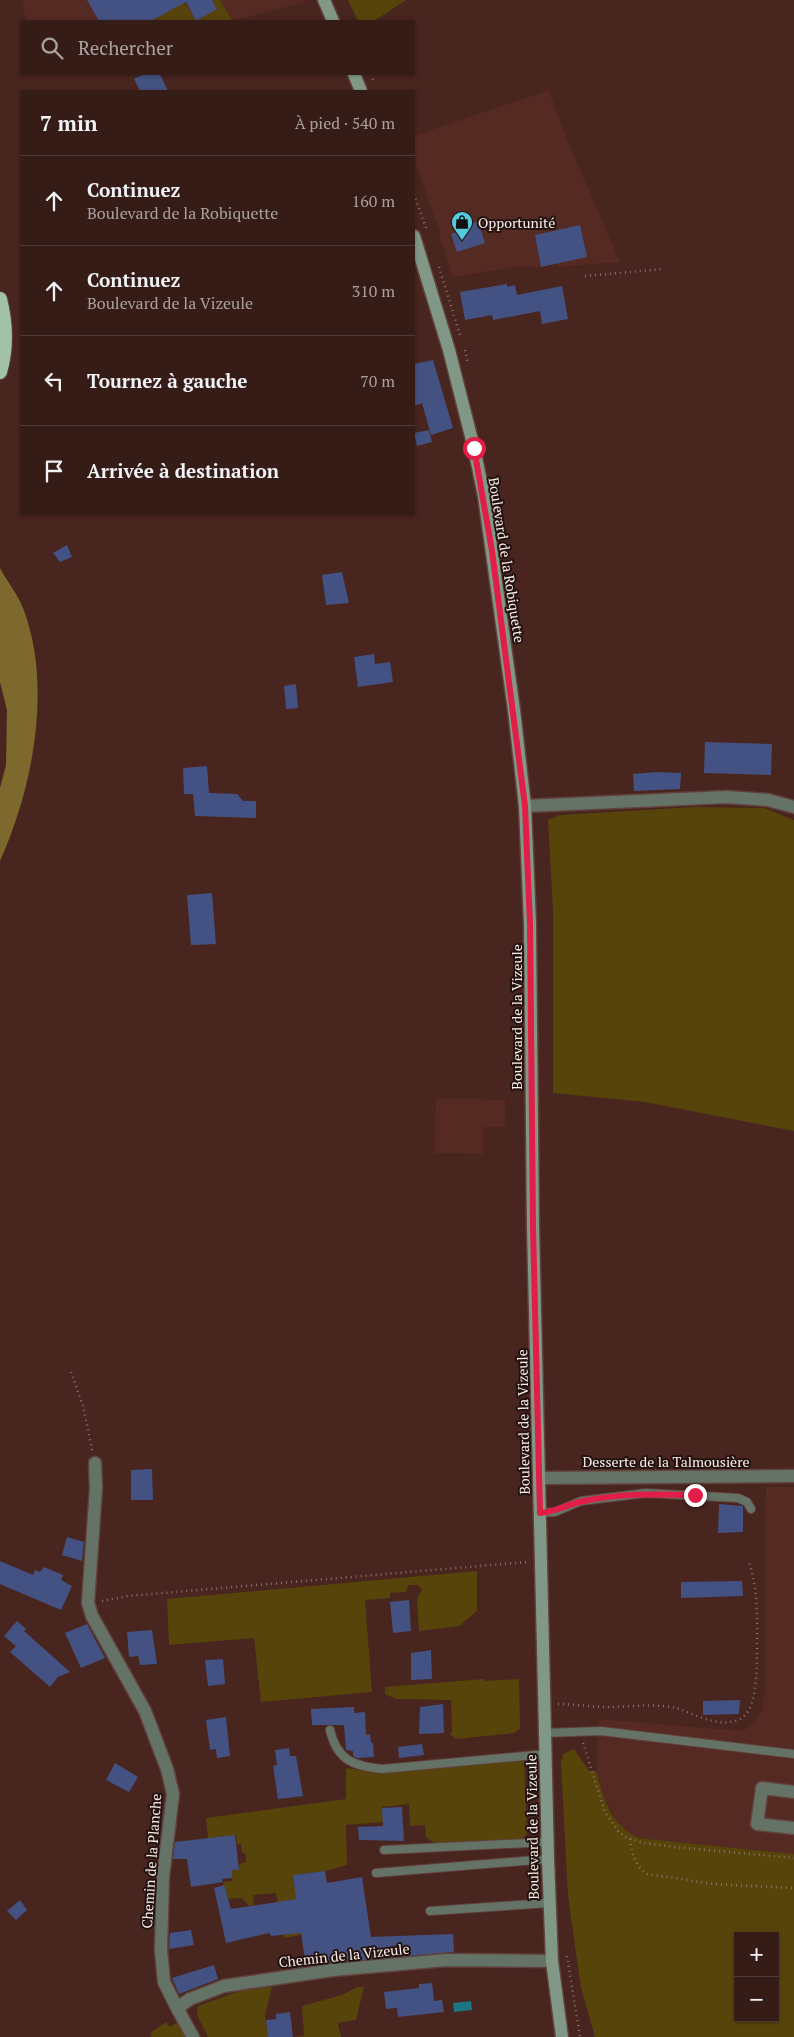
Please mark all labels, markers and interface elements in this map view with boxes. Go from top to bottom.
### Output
search box [20,20,415,75]
icon: search [38,34,66,62]
text: Rechercher [78,35,173,60]
text: 7 min [40,109,97,137]
text: À pied · 540 m [295,112,395,134]
text: Continuez [87,177,180,202]
icon: ahead [40,187,68,215]
text: 160 m [352,190,395,212]
text: Boulevard de la Robiquette [87,202,278,224]
shop icon: Opportunité [450,210,474,241]
place label: Opportunité [478,213,555,232]
text: Continuez [87,267,180,292]
icon: ahead [40,277,68,305]
text: 310 m [352,280,395,302]
text: Boulevard de la Vizeule [87,292,253,314]
icon: left [40,367,68,395]
text: Tournez à gauche [87,368,248,393]
text: 70 m [360,370,395,392]
route start [463,437,486,460]
icon: arrive [40,457,68,485]
text: Arrivée à destination [87,458,279,483]
street label: Boulevard de la Robiquette [485,476,529,644]
street label: Boulevard de la Vizeule [507,944,526,1090]
street label: Boulevard de la Vizeule [512,1349,534,1495]
street label: Desserte de la Talmousière [582,1452,750,1471]
route end [684,1484,707,1507]
street label: Boulevard de la Vizeule [521,1754,543,1900]
street label: Chemin de la Planche [137,1793,165,1929]
map controls [734,1932,779,2022]
button: + [734,1932,779,1977]
street label: Chemin de la Vizeule [278,1939,410,1971]
button: − [734,1977,779,2022]

